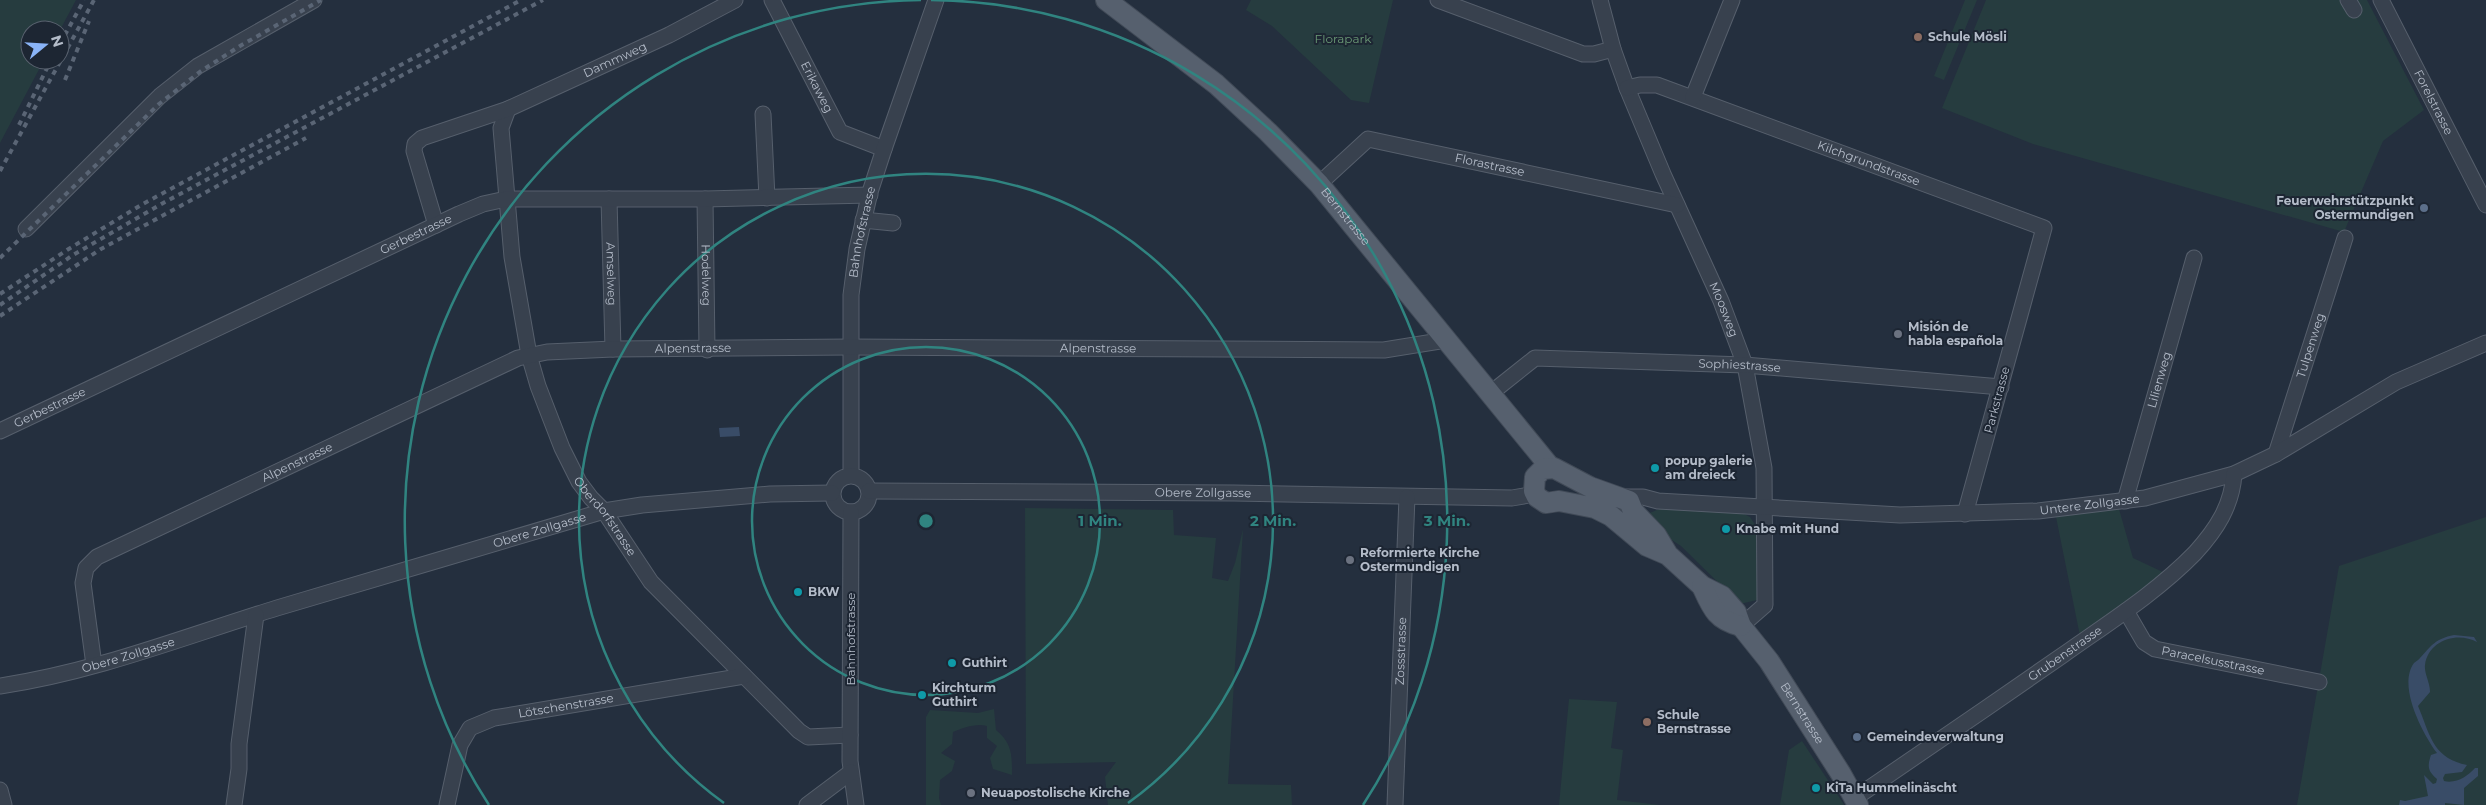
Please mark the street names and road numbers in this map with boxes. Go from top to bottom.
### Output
street label: Dammweg [581,38,649,80]
street label: Erikaweg [798,59,837,115]
street label: Forelstrasse [2411,67,2457,137]
street label: Kilchgrundstrasse [1815,137,1922,189]
street label: Florastrasse [1454,150,1526,179]
street label: Bahnhofstrasse [845,184,878,279]
street label: Bernstrasse [1318,184,1374,248]
street label: Gerbestrasse [377,211,454,257]
street label: Amselweg [603,242,620,306]
street label: Hodelweg [699,244,714,306]
street label: Moosweg [1706,279,1742,339]
street label: Tulpenweg [2293,311,2328,380]
street label: Alpenstrasse [655,340,731,356]
street label: Alpenstrasse [1060,340,1136,356]
street label: Lilienweg [2144,350,2174,410]
street label: Sophiestrasse [1698,355,1782,375]
street label: Parkstrasse [1980,365,2013,435]
street label: Gerbestrasse [11,384,88,430]
street label: Alpenstrasse [259,439,335,485]
street label: Oberdorfstrasse [570,473,640,559]
street label: Obere Zollgasse [1155,485,1251,500]
street label: Untere Zollgasse [2039,491,2140,518]
street label: Obere Zollgasse [491,509,588,551]
street label: Bahnhofstrasse [843,592,858,686]
street label: Zossstrasse [1392,617,1409,685]
street label: Grubenstrasse [2025,622,2105,684]
street label: Obere Zollgasse [80,634,177,676]
street label: Paracelsusstrasse [2160,642,2266,678]
street label: Bernstrasse [1777,679,1828,747]
street label: Lötschenstrasse [517,690,615,721]

